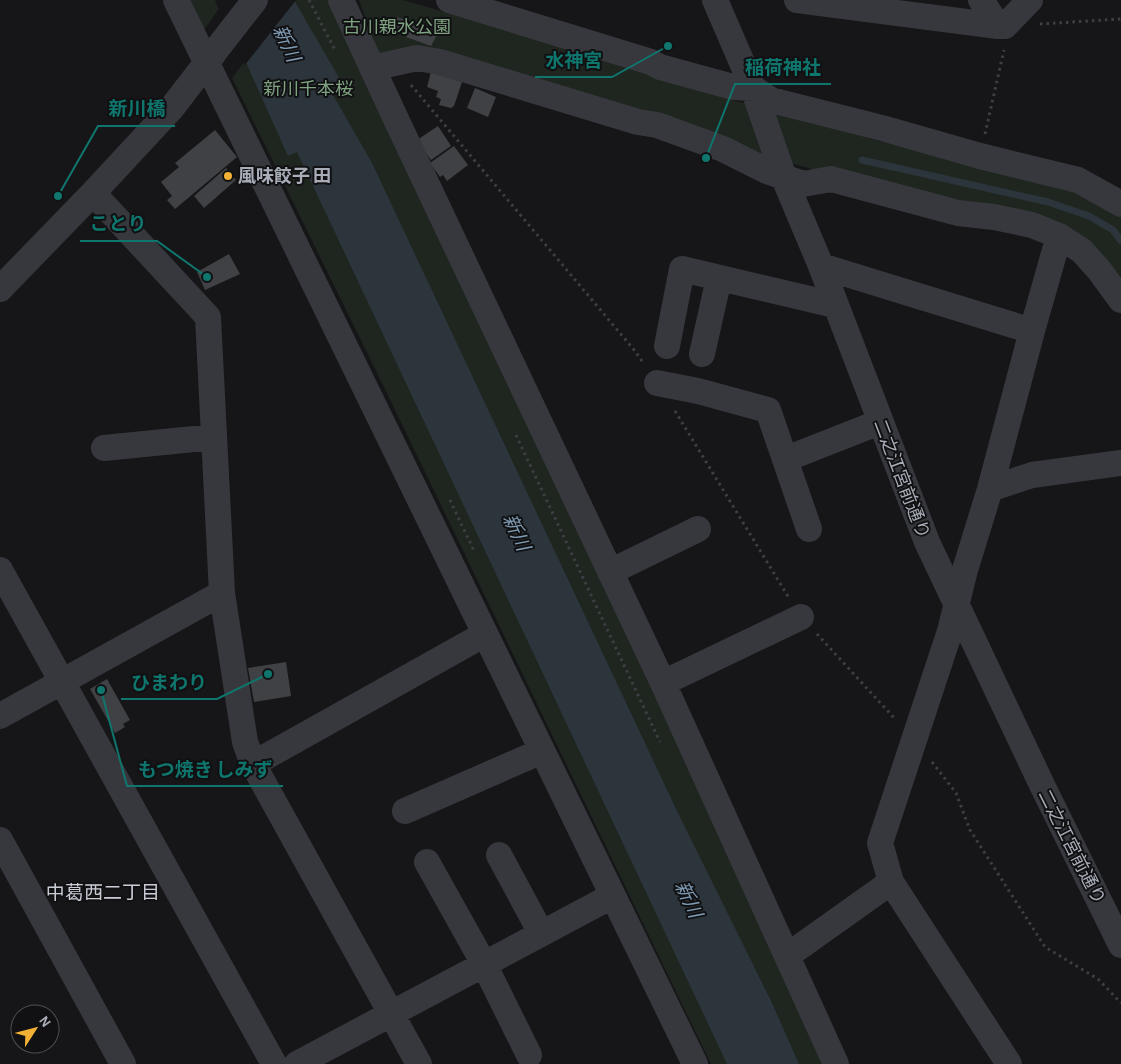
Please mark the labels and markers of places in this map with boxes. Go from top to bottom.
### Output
callout: 水神宮 [535,43,612,77]
callout: 稲荷神社 [735,50,831,84]
callout: 新川橋 [98,92,175,126]
place label: 風味餃子 田 [238,167,331,186]
marker: 風味餃子 田 [222,170,234,182]
callout: ことり [80,207,157,241]
callout: ひまわり [121,665,217,699]
callout: もつ焼き しみず [127,752,283,786]

